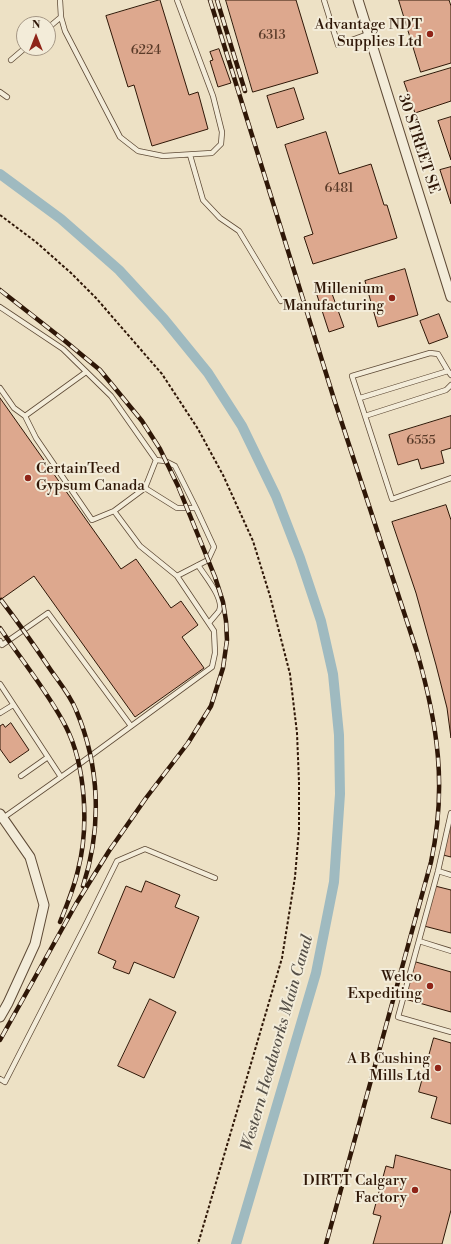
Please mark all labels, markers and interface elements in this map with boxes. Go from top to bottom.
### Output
north arrow [16,16,56,56]
place label: Advantage NDT Supplies Ltd [315,16,422,51]
text: N [32,18,40,32]
house number: 6313 [258,28,286,44]
marker: Advantage NDT Supplies Ltd [425,29,435,39]
house number: 6224 [131,43,161,59]
street label: 30 STREET SE [393,92,443,196]
house number: 6481 [324,181,354,197]
place label: Millenium Manufacturing [283,280,384,315]
marker: Millenium Manufacturing [387,293,397,303]
house number: 6555 [406,433,436,449]
place label: CertainTeed Gypsum Canada [36,460,145,495]
marker: CertainTeed Gypsum Canada [23,473,33,483]
water label: Western Headworks Main Canal [238,933,318,1153]
place label: Welco Expediting [348,968,422,1003]
marker: Welco Expediting [425,981,435,991]
place label: A B Cushing Mills Ltd [347,1050,430,1085]
marker: A B Cushing Mills Ltd [433,1063,443,1073]
place label: DIRTT Calgary Factory [303,1172,407,1207]
marker: DIRTT Calgary Factory [410,1185,420,1195]

